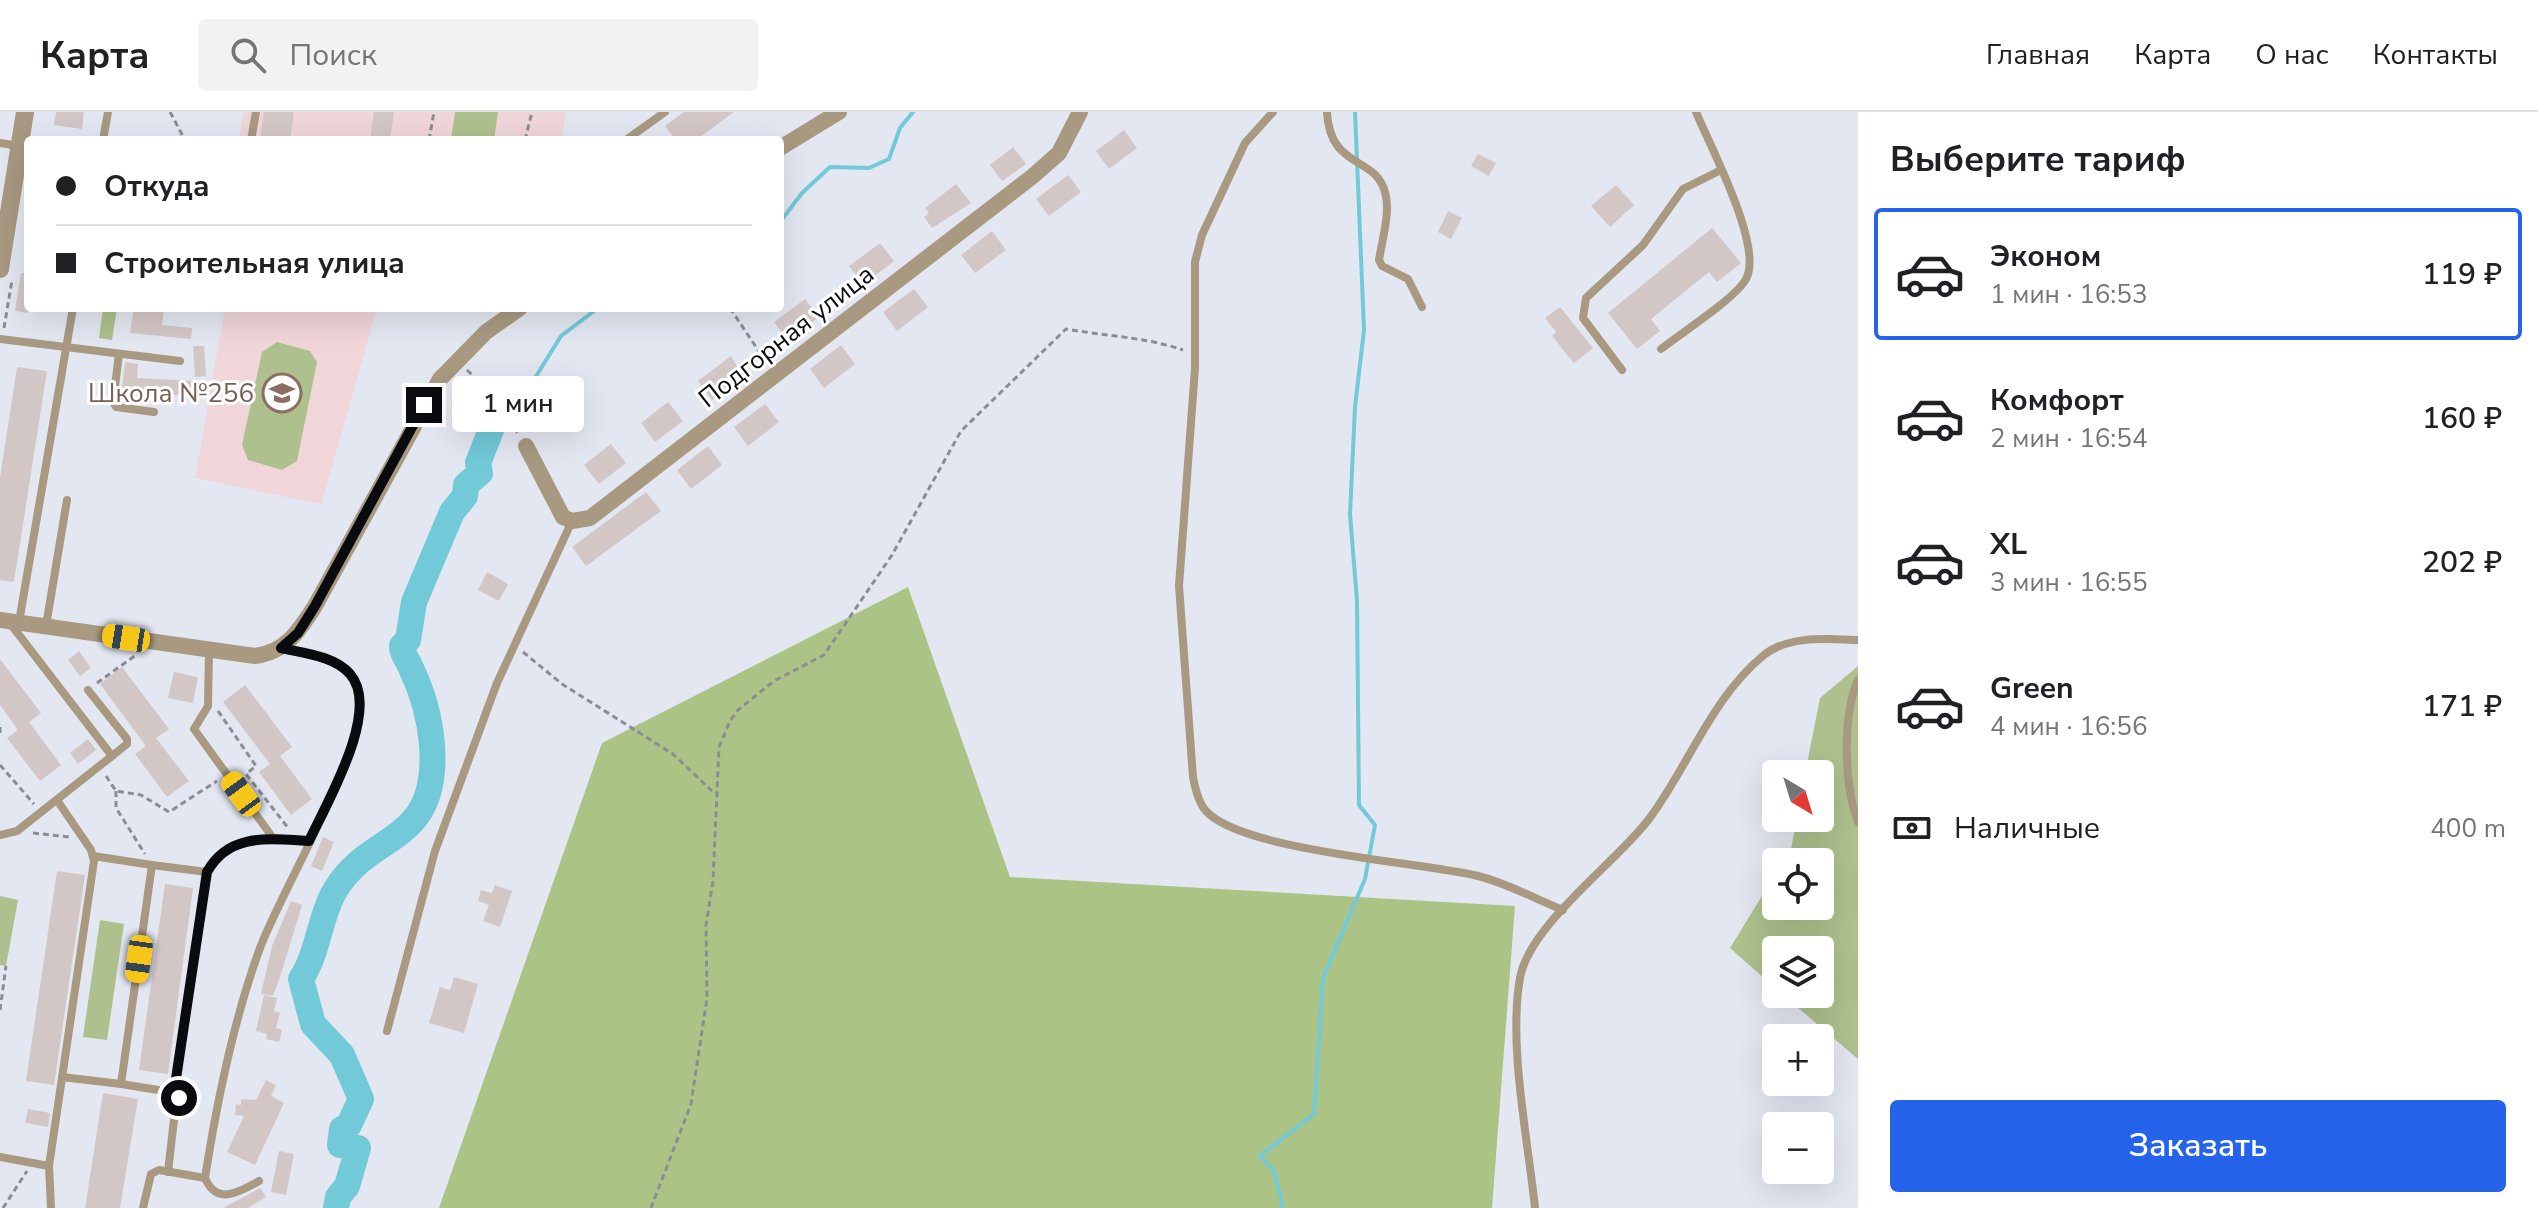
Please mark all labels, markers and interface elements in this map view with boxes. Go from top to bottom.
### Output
search box [198,19,758,91]
text: Карта [40,30,150,81]
icon: search [226,33,270,77]
text: Поиск [290,35,377,76]
text: Главная [1986,36,2090,74]
text: Карта [2134,36,2211,74]
text: О нас [2255,36,2329,74]
text: Контакты [2373,36,2498,74]
text: Выберите тариф [1890,135,2186,184]
text: Откуда [104,166,210,207]
text: Эконом [1990,236,2101,277]
icon: car [1894,238,1966,310]
text: Строительная улица [104,243,405,284]
text: 119 ₽ [2422,254,2502,295]
street label: Подгорная улица [691,257,881,416]
text: 1 мин · 16:53 [1990,277,2147,312]
school or university icon: Школа №256 [261,372,303,414]
place label: Школа №256 [88,376,254,411]
callout: 1 мин [452,377,584,433]
text: Комфорт [1990,380,2124,421]
icon: car [1894,382,1966,454]
text: 1 мин [483,386,553,421]
route end [406,387,442,423]
text: 160 ₽ [2422,398,2502,439]
text: 2 мин · 16:54 [1990,421,2147,456]
text: XL [1990,524,2027,565]
icon: car [1894,526,1966,598]
text: 202 ₽ [2422,542,2502,583]
text: 3 мин · 16:55 [1990,565,2147,600]
car [100,622,152,654]
text: Green [1990,668,2074,709]
icon: car [1894,670,1966,742]
text: 171 ₽ [2422,686,2502,727]
text: 4 мин · 16:56 [1990,709,2147,744]
north arrow [1762,760,1834,832]
map controls [1762,760,1834,1184]
car [217,768,265,820]
icon: cash [1890,806,1934,850]
text: Наличные [1954,808,2100,849]
text: 400 m [2430,811,2506,846]
button: locate [1762,848,1834,920]
car [124,934,154,984]
button: layers [1762,936,1834,1008]
button: + [1762,1024,1834,1096]
route start [161,1080,197,1116]
button: Заказать [1890,1100,2506,1192]
button: − [1762,1112,1834,1184]

